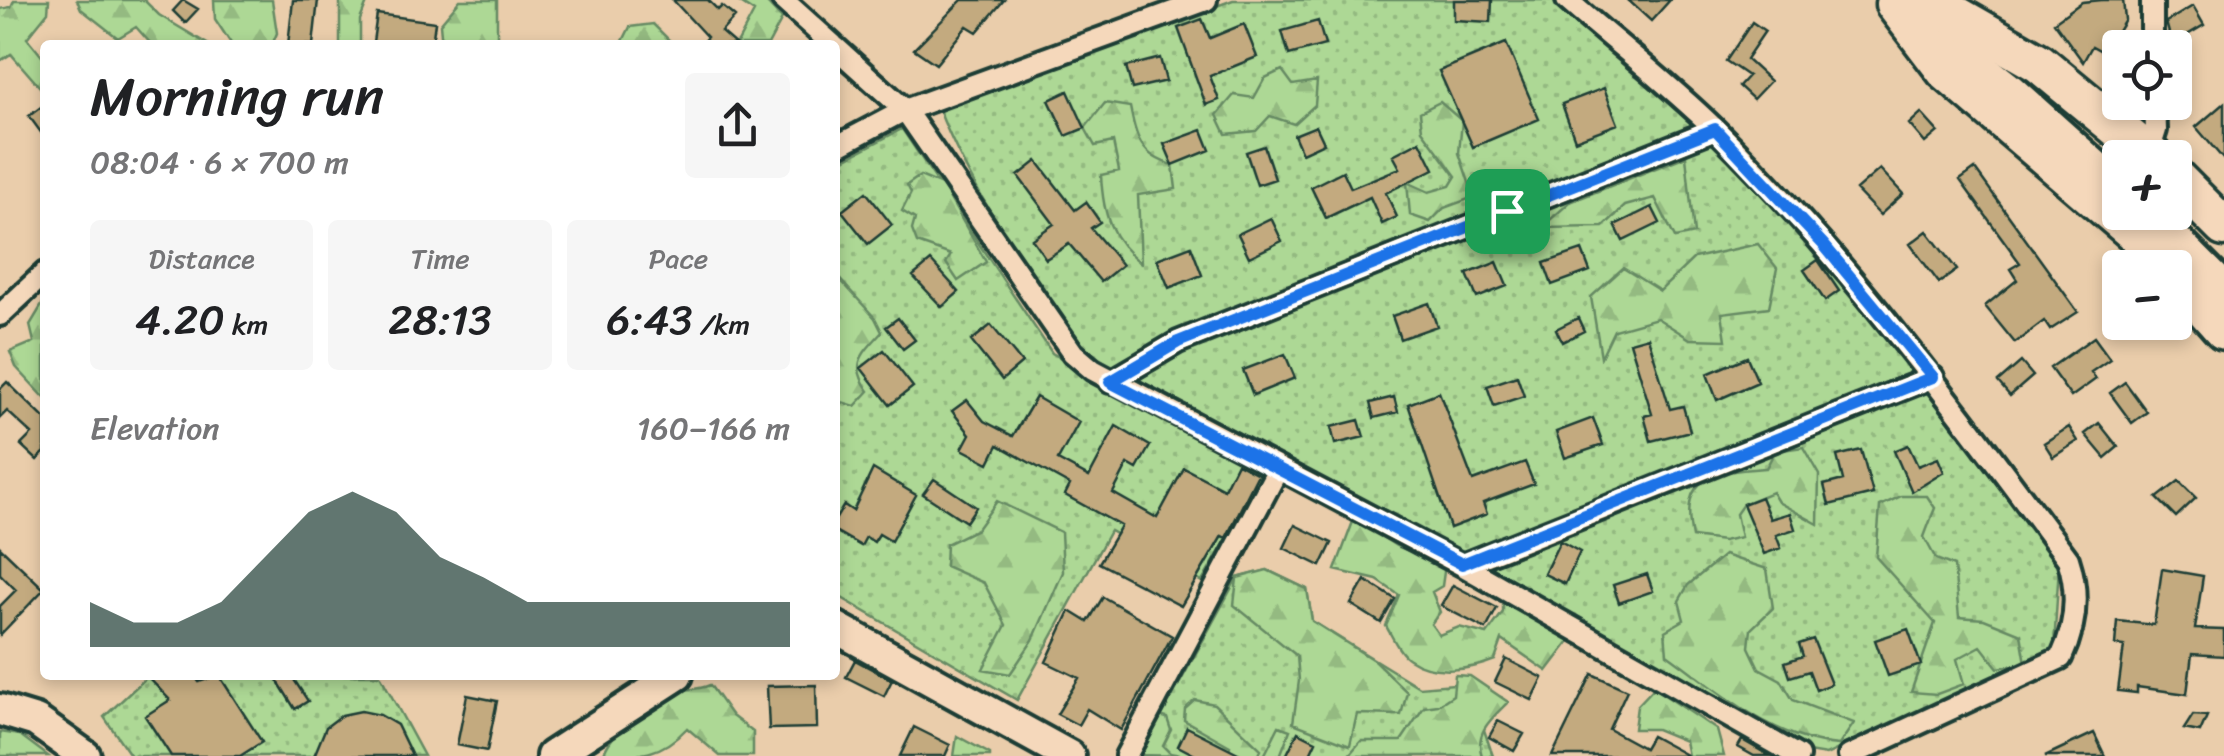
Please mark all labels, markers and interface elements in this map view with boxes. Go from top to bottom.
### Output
map controls [2102,30,2192,340]
button: locate [2102,30,2192,120]
text: Morning run [90,48,384,145]
button: share [685,73,790,178]
text: 08:04 · 6 × 700 m [90,134,349,191]
button: + [2102,140,2192,230]
pin [1465,169,1550,254]
icon: arrive [1480,184,1535,239]
text: Distance [149,234,255,283]
text: Time [410,234,470,283]
text: Pace [649,234,708,283]
button: − [2102,250,2192,340]
text: 4.20 [135,283,225,357]
text: 28:13 [388,283,492,357]
text: 6:43 [607,283,692,357]
text: km [225,300,268,349]
text: /km [692,300,750,349]
text: Elevation [90,400,220,457]
text: 160–166 m [637,400,790,457]

